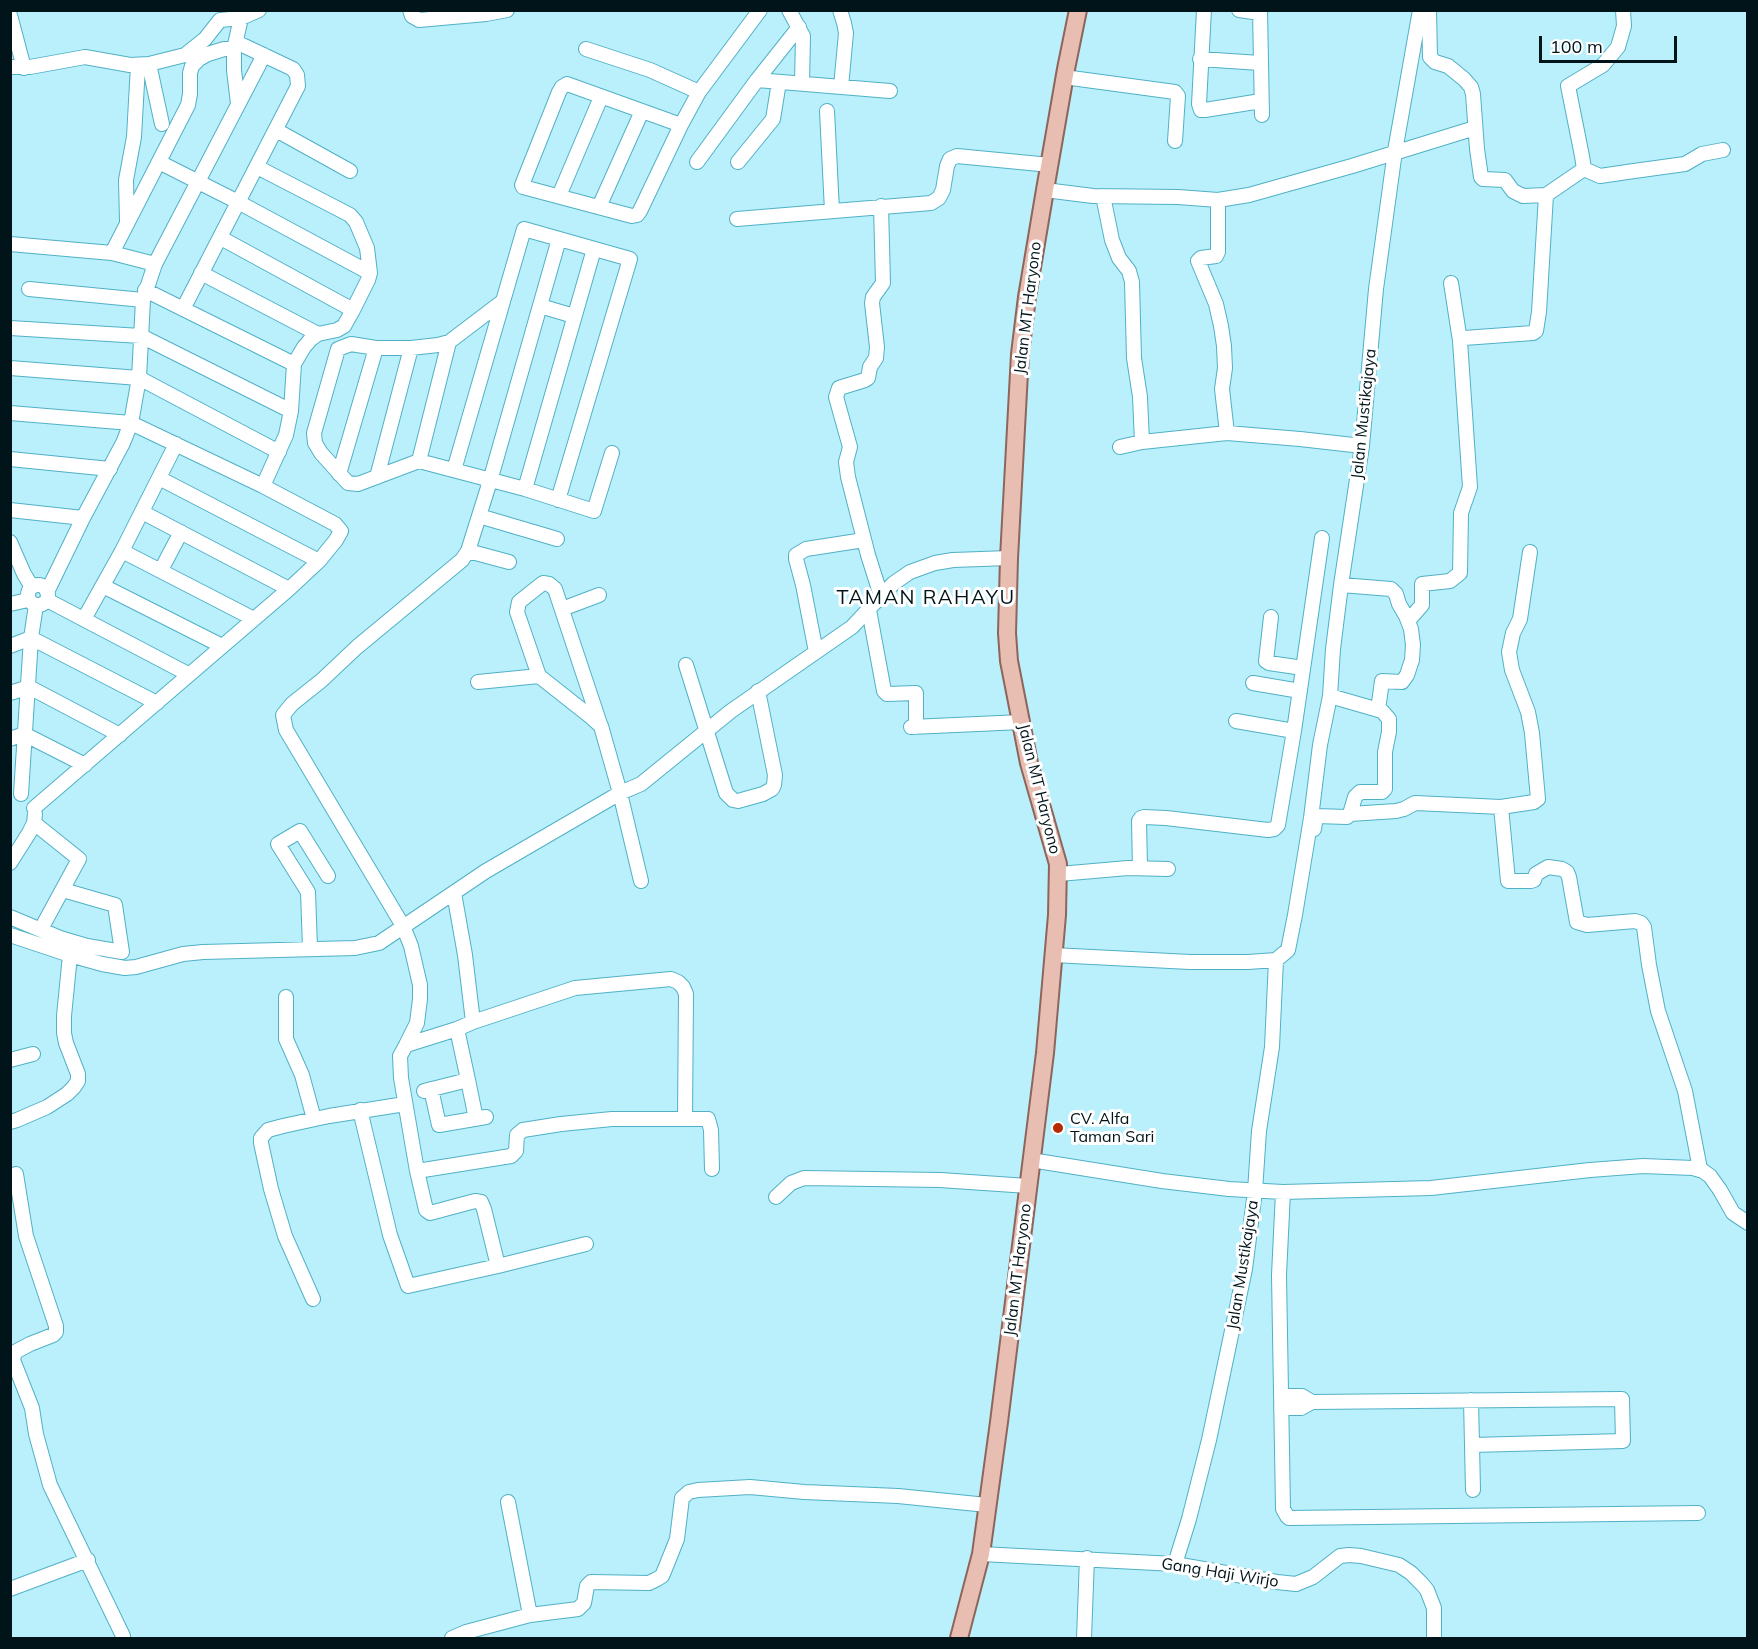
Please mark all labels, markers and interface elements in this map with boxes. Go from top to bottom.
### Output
scale bar [1542,24,1680,62]
text: 100 m [1550,35,1603,58]
street label: Jalan MT Haryono [1010,241,1046,375]
street label: Jalan Mustikajaya [1348,348,1380,480]
district label: TAMAN RAHAYU [836,586,1016,610]
street label: Jalan MT Haryono [1014,722,1064,856]
place label: CV. Alfa Taman Sari [1070,1109,1154,1147]
marker: CV. Alfa Taman Sari [1051,1121,1065,1135]
street label: Jalan Mustikajaya [1223,1199,1263,1331]
street label: Jalan MT Haryono [1000,1203,1036,1337]
street label: Gang Haji Wirjo [1160,1554,1280,1592]

